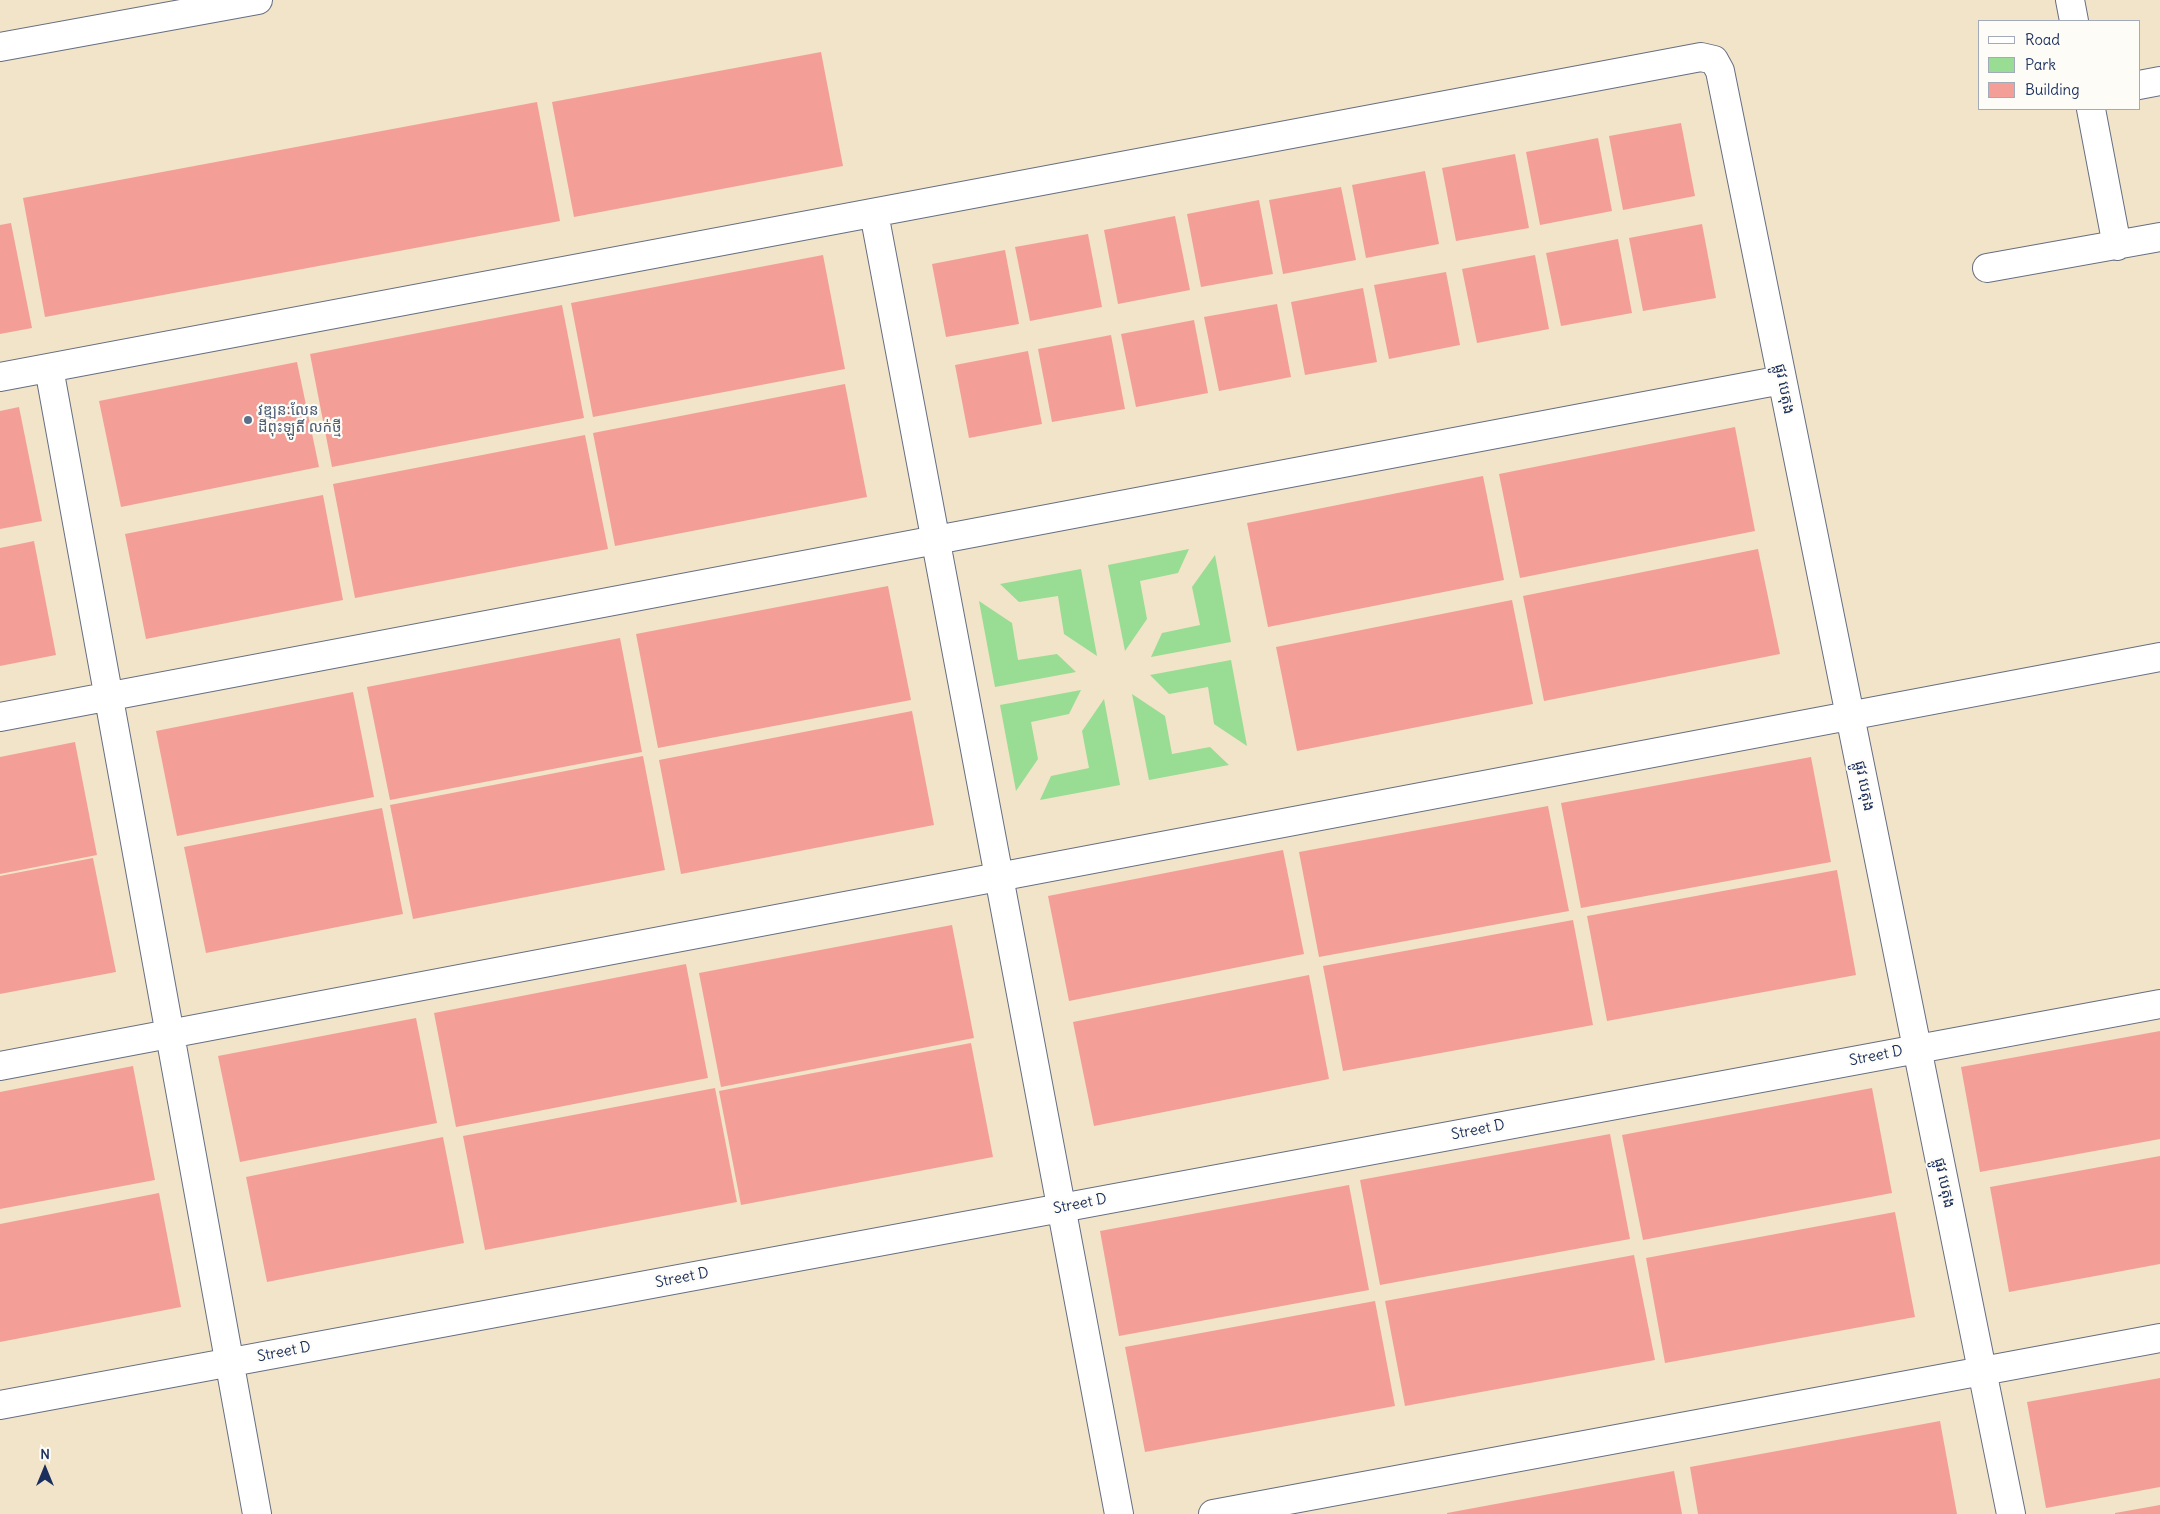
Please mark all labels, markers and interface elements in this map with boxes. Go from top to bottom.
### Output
legend [1978,20,2140,110]
text: Road [2025,30,2060,49]
text: Park [2025,55,2056,74]
text: Building [2025,80,2080,99]
street label: ផ្លូវ បេតុង [1770,362,1798,416]
place label: វឌ្ឍនៈលែន ដីពុះឡូតិ៍ លក់ថ្មី [258,402,342,437]
marker: វឌ្ឍនៈលែន ដីពុះឡូតិ៍ លក់ថ្មី [242,414,254,426]
street label: ផ្លូវ បេតុង [1850,759,1878,813]
street label: Street D [1848,1042,1904,1070]
street label: Street D [1450,1116,1506,1144]
street label: ផ្លូវ បេតុង [1930,1156,1958,1210]
street label: Street D [1052,1190,1108,1218]
street label: Street D [654,1264,710,1292]
street label: Street D [256,1338,312,1366]
north arrow [20,1444,70,1494]
text: N [40,1445,50,1463]

